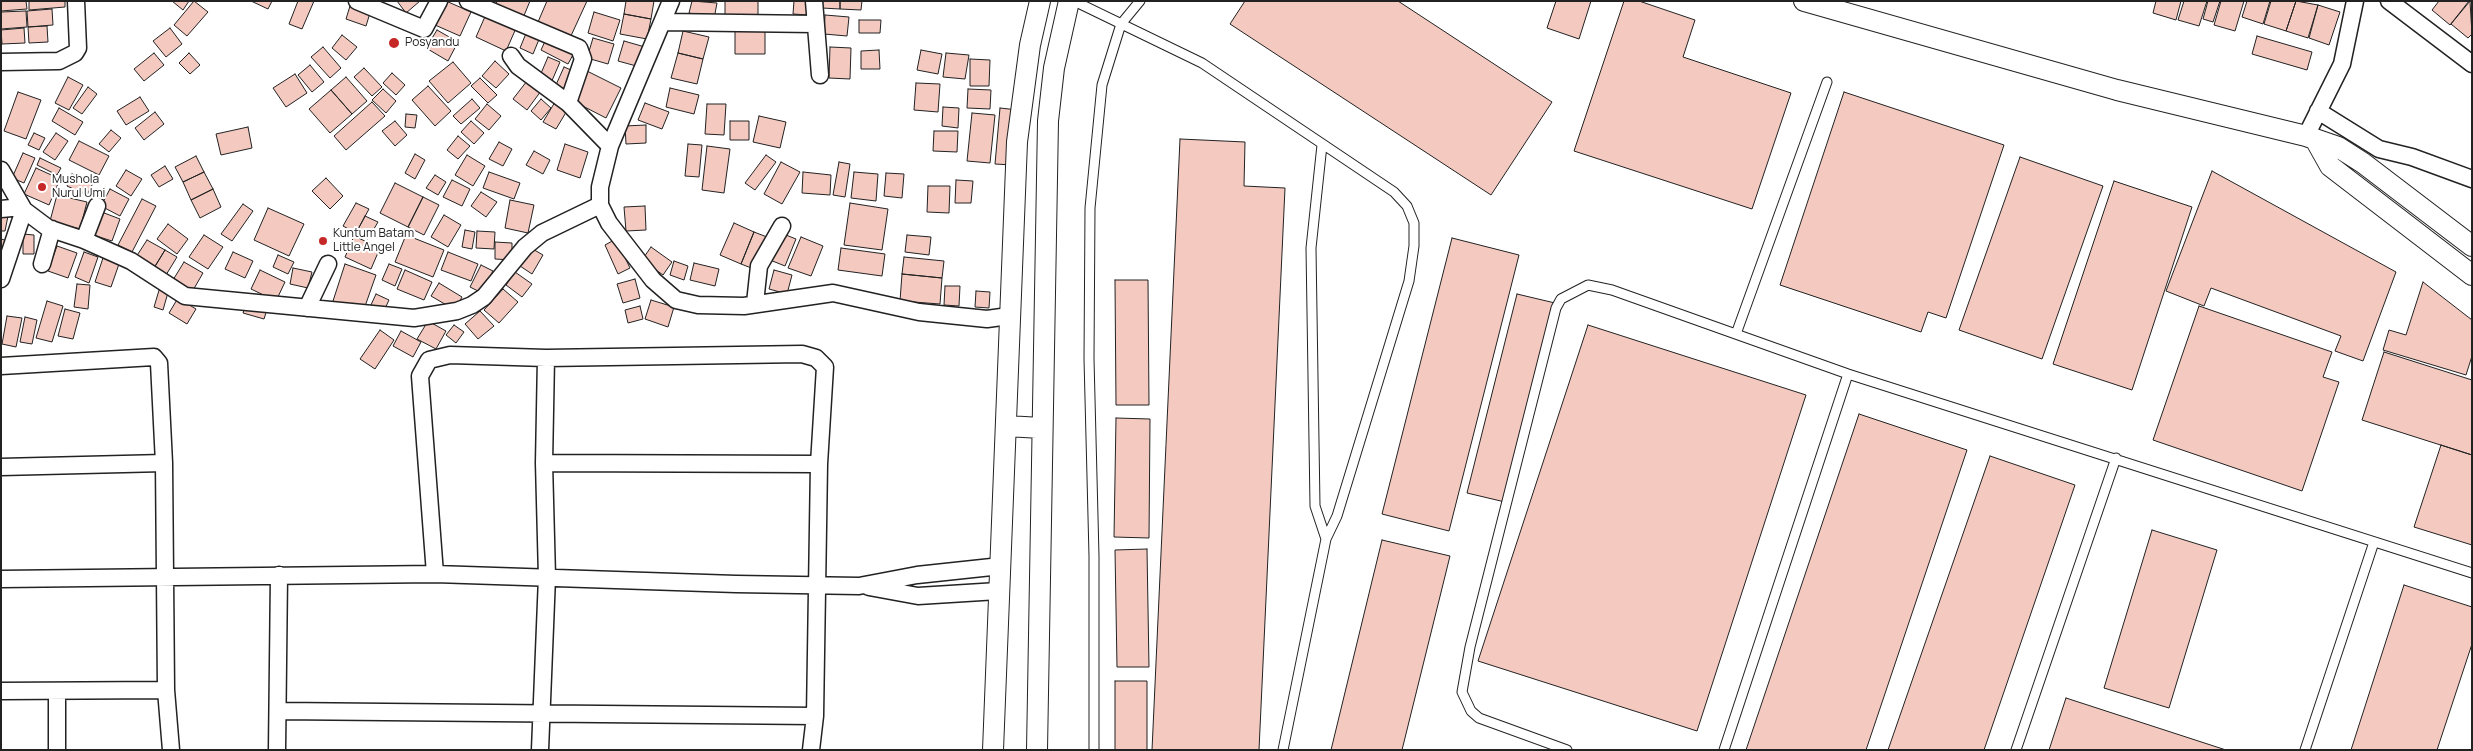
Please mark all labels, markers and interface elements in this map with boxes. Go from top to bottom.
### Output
marker: Posyandu [387,36,401,50]
place label: Posyandu [405,36,459,50]
place label: Mushola Nurul Umi [52,173,105,201]
marker: Mushola Nurul Umi [36,181,48,193]
place label: Kuntum Batam Little Angel [333,227,414,255]
marker: Kuntum Batam Little Angel [317,235,329,247]

